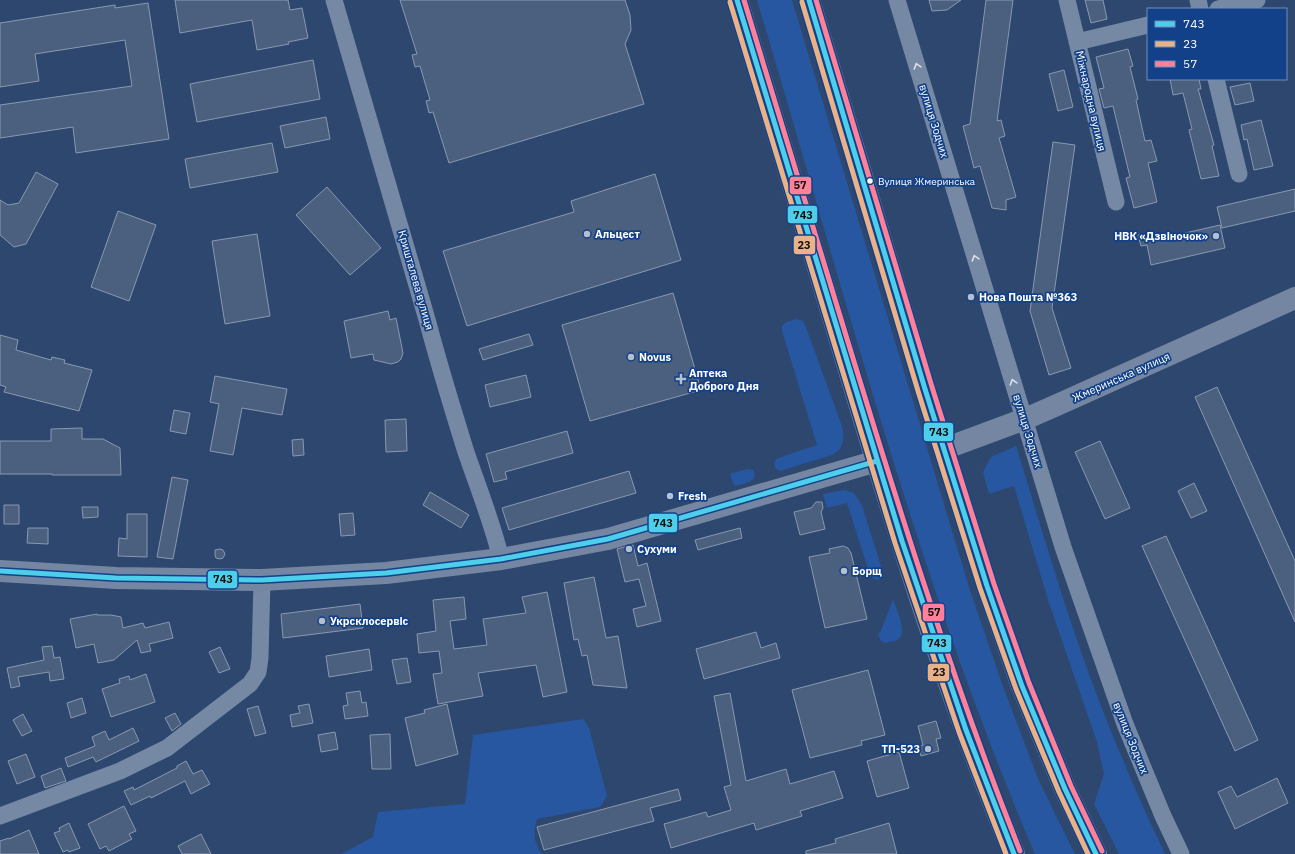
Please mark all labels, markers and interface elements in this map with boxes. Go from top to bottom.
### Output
legend [1147,8,1287,80]
text: 743 [1183,16,1205,31]
text: 23 [1183,36,1197,51]
street label: Міжнародна вулиця [1073,49,1109,153]
text: 57 [1183,56,1197,71]
one-way arrow [913,63,922,70]
street label: вулиця Зодчих [916,83,952,160]
place label: Вулиця Жмеринська [878,175,976,188]
line badge: 57 [789,176,812,195]
marker: Вулиця Жмеринська [865,176,875,186]
text: 57 [793,178,807,192]
line badge: 743 [787,205,818,224]
text: 743 [793,208,813,222]
place label: Альцест [595,227,640,241]
street label: Кришталева вулиця [395,228,437,332]
marker: Альцест [582,229,592,239]
place label: НВК «Дзвіночок» [1114,229,1208,243]
marker: НВК «Дзвіночок» [1211,231,1221,241]
line badge: 23 [793,235,816,255]
text: 23 [797,238,811,252]
one-way arrow [971,254,980,261]
place label: Нова Пошта №363 [979,290,1077,304]
marker: Нова Пошта №363 [966,292,976,302]
street label: Жмеринська вулиця [1070,349,1172,405]
place label: Novus [639,350,672,364]
marker: Novus [626,352,636,362]
place label: Аптека Доброго Дня [689,366,759,393]
marker: Аптека Доброго Дня [676,374,686,384]
one-way arrow [1009,379,1018,386]
street label: вулиця Зодчих [1010,393,1046,470]
line badge: 743 [923,422,954,442]
text: 743 [929,425,949,439]
place label: Fresh [678,489,707,503]
marker: Fresh [665,491,675,501]
line badge: 743 [648,513,678,533]
text: 743 [653,516,673,530]
place label: Сухуми [637,542,677,556]
marker: Сухуми [624,544,634,554]
place label: Борщ [852,564,882,578]
marker: Борщ [839,566,849,576]
line badge: 743 [207,570,238,589]
text: 743 [213,572,233,586]
line badge: 57 [922,603,945,622]
text: 57 [927,605,941,619]
place label: Укрсклосервіс [330,614,409,628]
marker: Укрсклосервіс [317,616,327,626]
line badge: 743 [921,634,952,653]
text: 743 [927,636,947,650]
line badge: 23 [927,663,950,682]
text: 23 [932,665,946,679]
street label: вулиця Зодчих [1110,700,1152,776]
place label: ТП-523 [882,742,920,756]
marker: ТП-523 [923,744,933,754]

